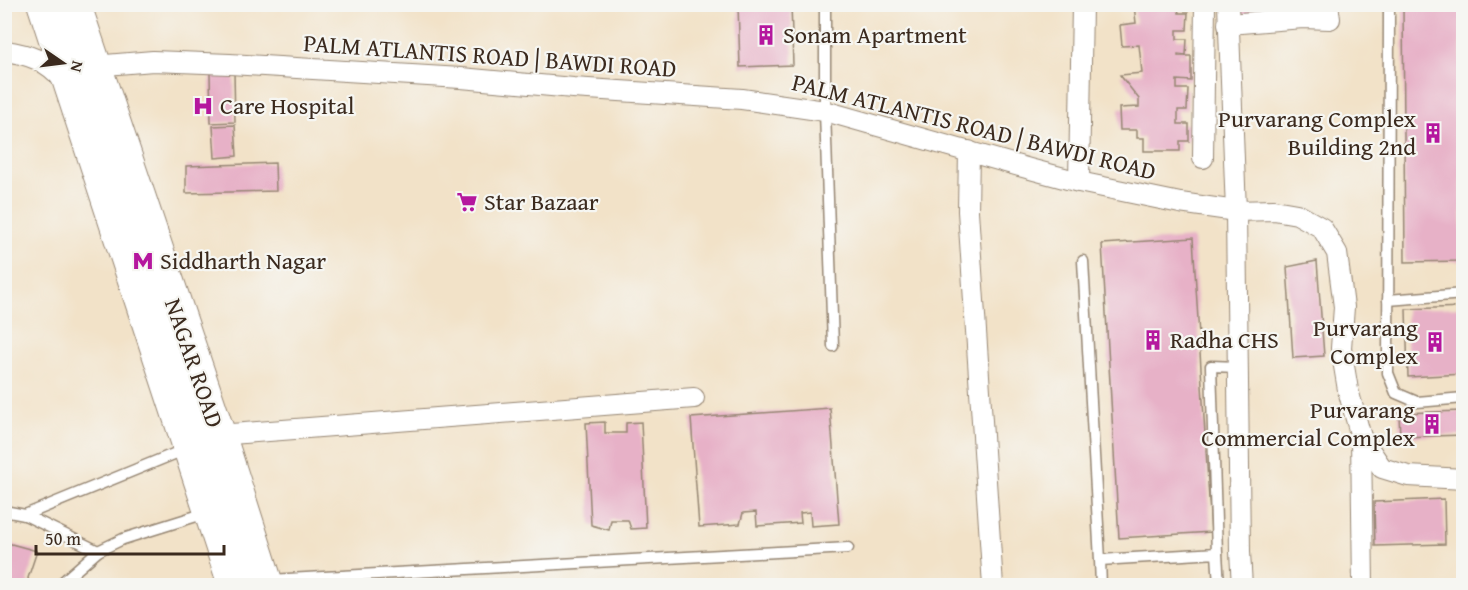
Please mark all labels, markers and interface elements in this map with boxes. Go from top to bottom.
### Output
place label: Sonam Apartment [783,17,967,52]
building icon: Sonam Apartment [754,23,778,47]
street label: PALM ATLANTIS ROAD | BAWDI ROAD [302,25,678,86]
north arrow [33,33,93,93]
text: N [65,59,90,75]
street label: PALM ATLANTIS ROAD | BAWDI ROAD [789,64,1160,189]
place label: Care Hospital [220,88,355,123]
hospital icon: Care Hospital [191,94,215,118]
place label: Purvarang Complex Building 2nd [1218,101,1417,164]
building icon: Purvarang Complex Building 2nd [1421,121,1445,145]
place label: Star Bazaar [484,184,599,219]
supermarket icon: Star Bazaar [455,190,479,214]
place label: Siddharth Nagar [160,243,326,278]
metro station icon: Siddharth Nagar [131,249,155,273]
street label: NAGAR ROAD [156,294,233,432]
place label: Purvarang Complex [1313,310,1419,373]
place label: Radha CHS [1170,322,1279,357]
building icon: Radha CHS [1141,328,1165,352]
building icon: Purvarang Complex [1423,330,1447,354]
place label: Purvarang Commercial Complex [1201,392,1416,455]
building icon: Purvarang Commercial Complex [1420,412,1444,436]
scale bar [36,518,224,556]
text: 50 m [45,525,81,552]

